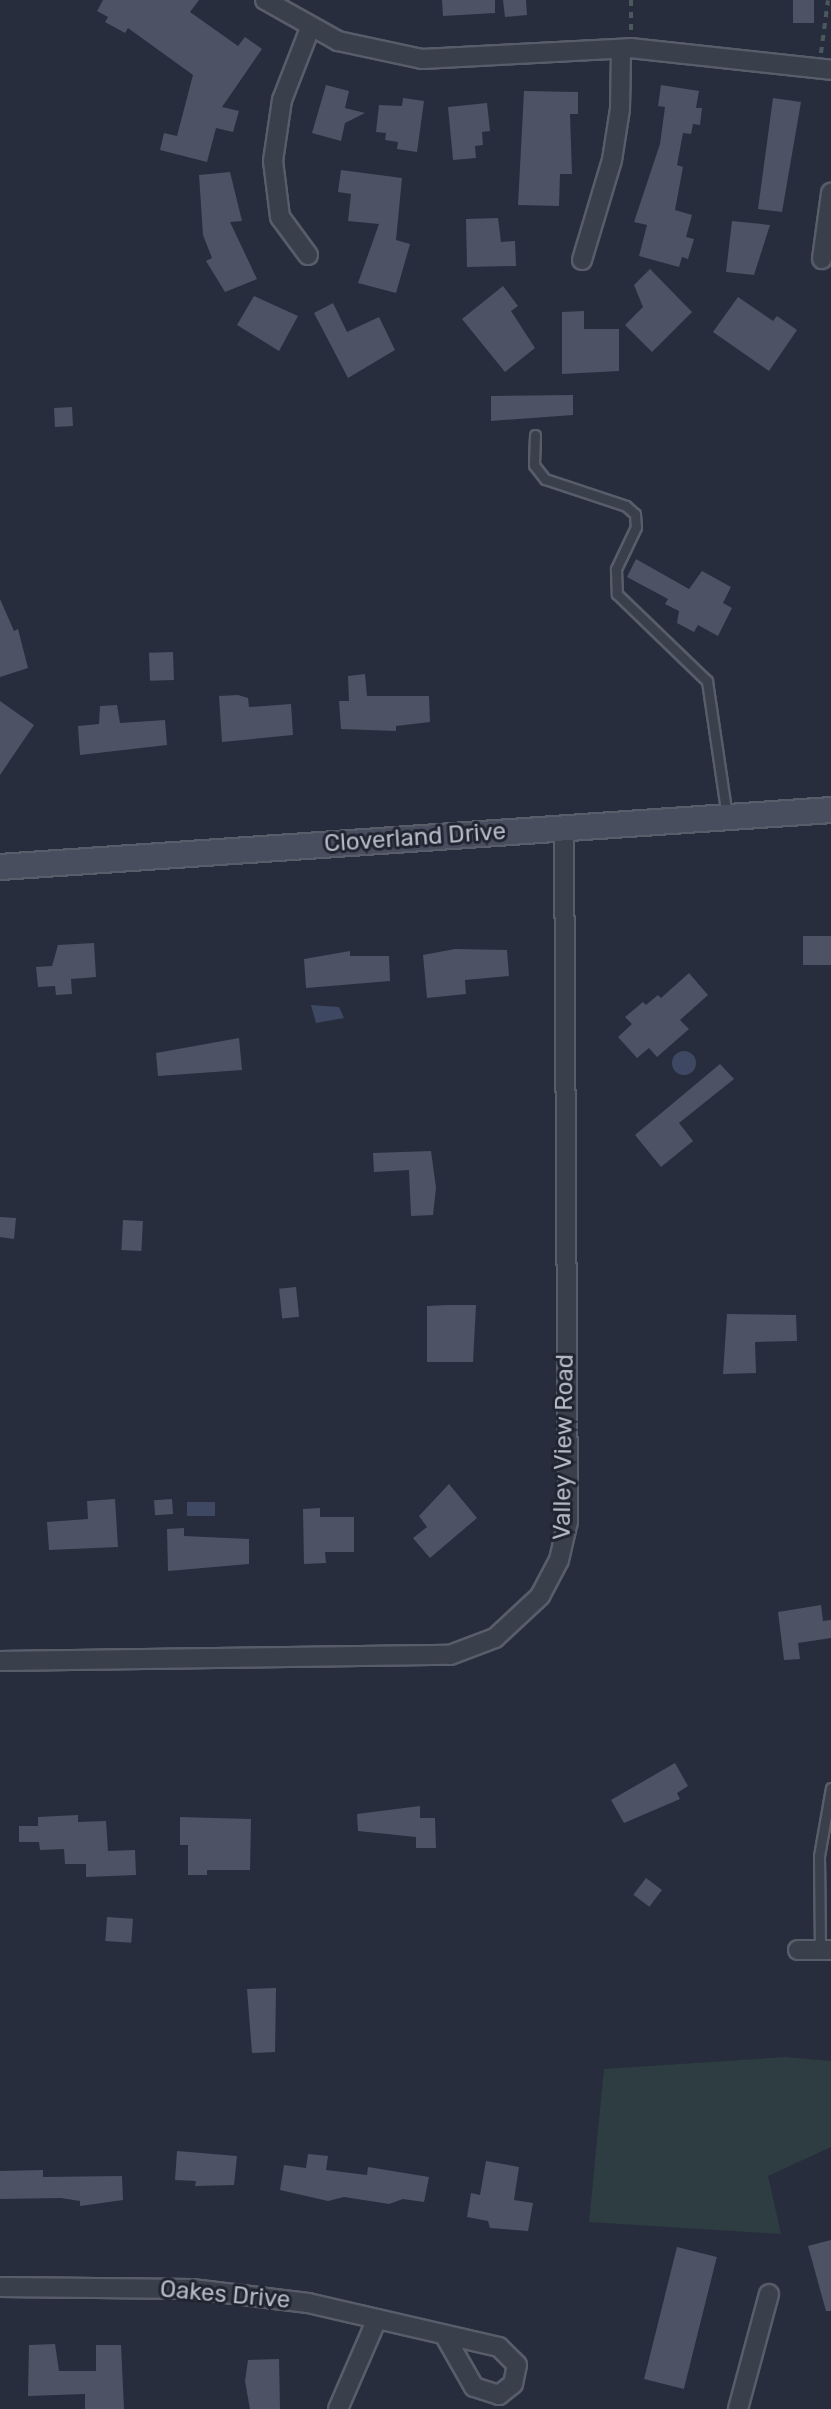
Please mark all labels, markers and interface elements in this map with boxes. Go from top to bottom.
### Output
street label: Cloverland Drive [323,817,507,859]
street label: Valley View Road [548,1353,580,1541]
street label: Oakes Drive [159,2275,291,2315]

